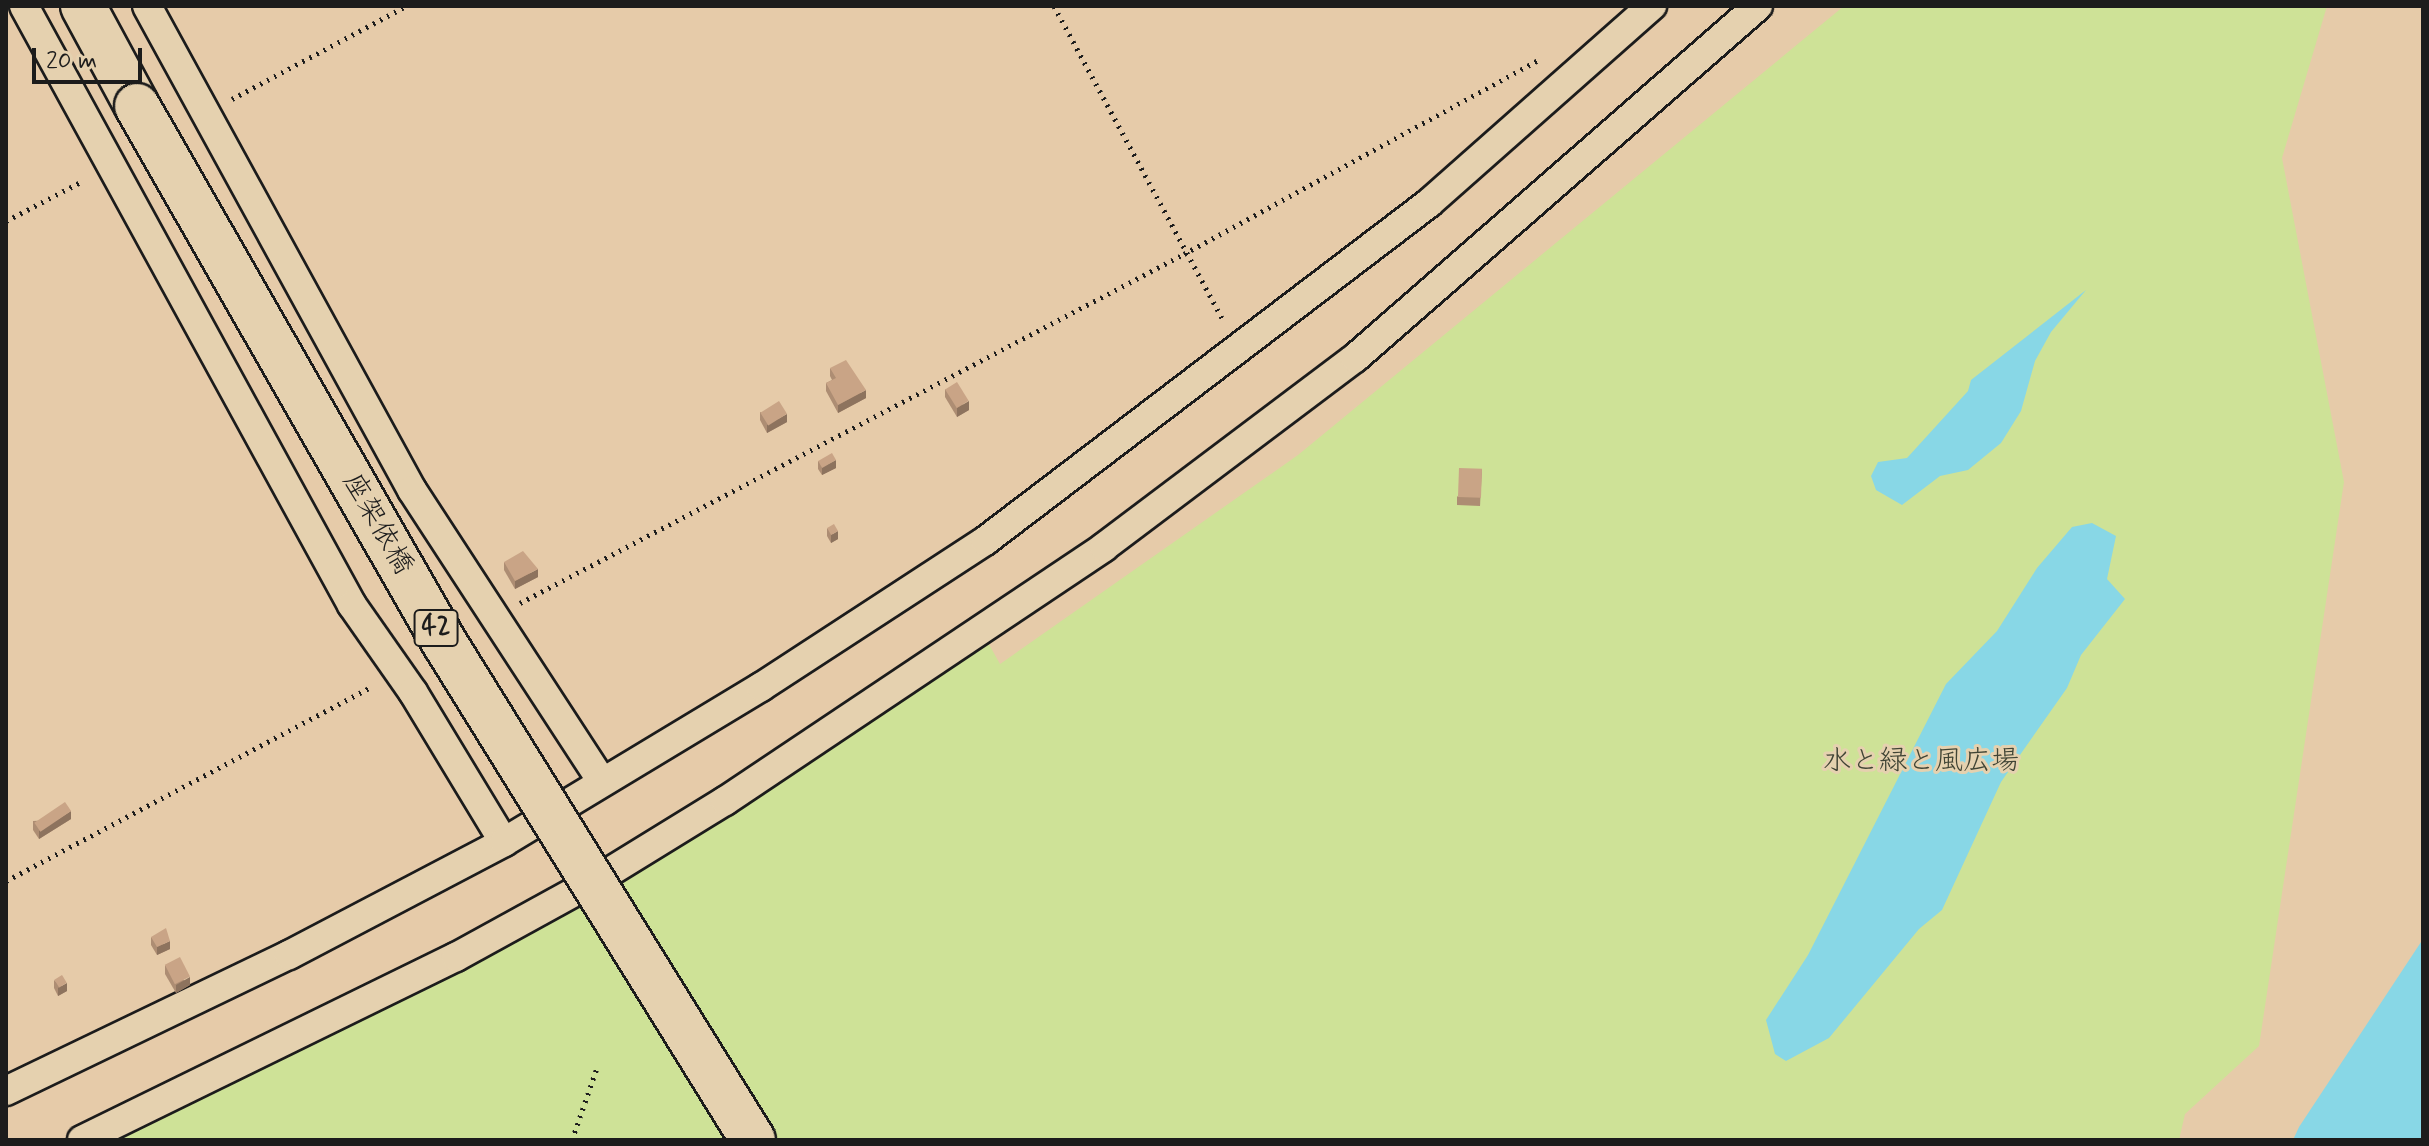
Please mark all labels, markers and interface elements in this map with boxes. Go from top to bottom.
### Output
scale bar [36,32,146,82]
text: 20 m [46,46,97,77]
street label: 座架依橋 [334,467,420,581]
road number: 42 [412,606,460,650]
park label: 水と緑と風広場 [1823,745,2019,779]

